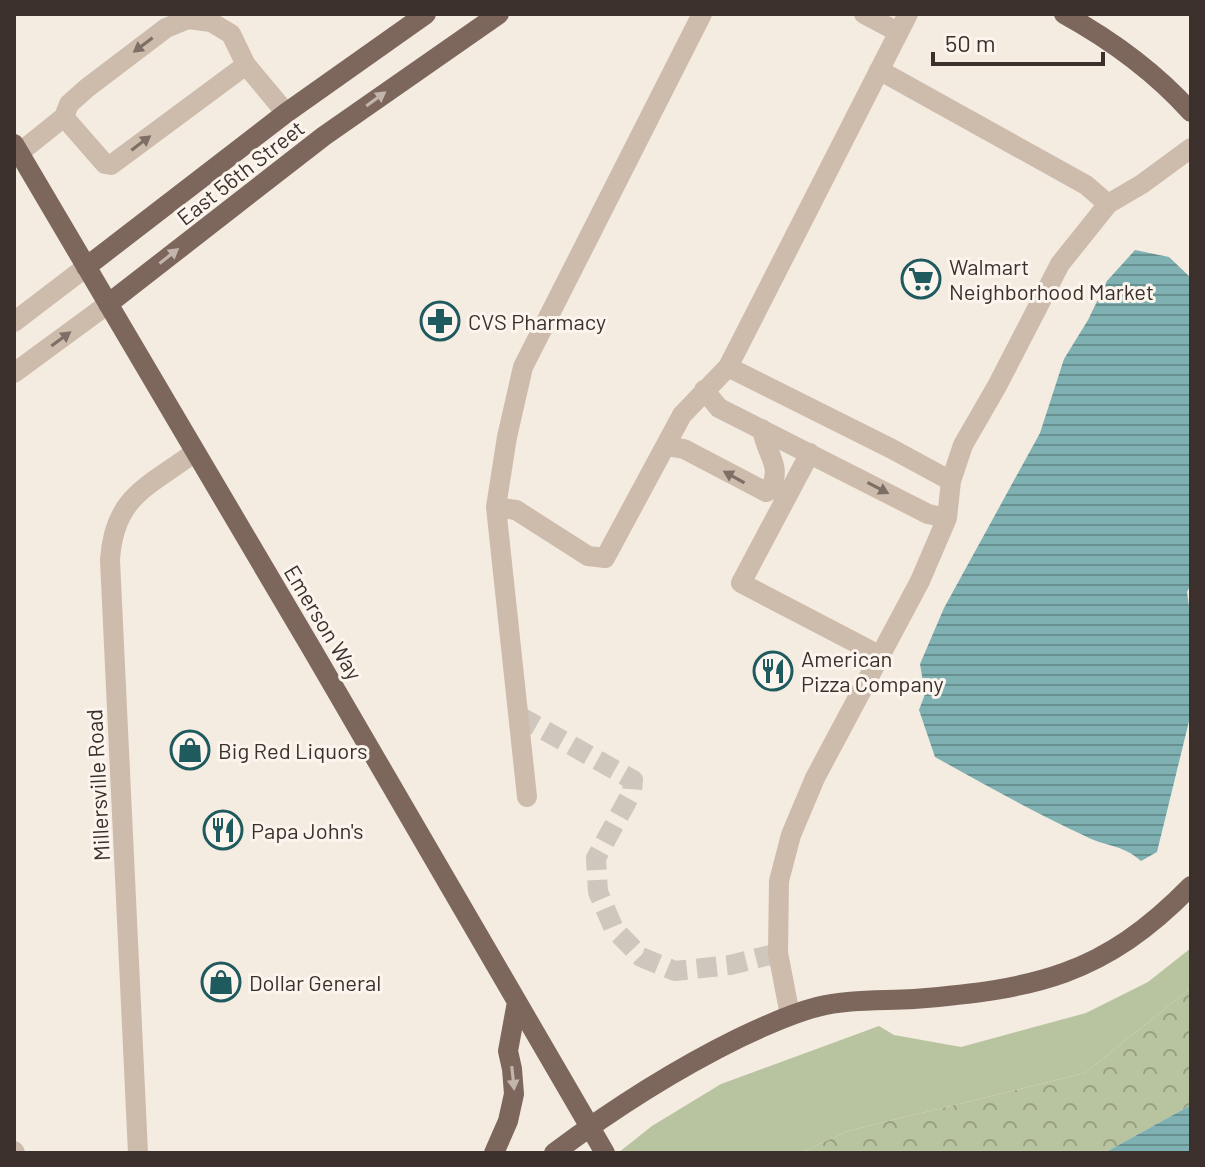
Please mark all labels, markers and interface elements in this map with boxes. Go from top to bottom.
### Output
scale bar [933,16,1103,66]
text: 50 m [945,28,996,57]
one-way arrow [133,37,153,53]
one-way arrow [366,91,386,107]
street label: East 56th Street [171,114,309,230]
one-way arrow [130,135,152,151]
one-way arrow [159,249,180,265]
place label: Walmart Neighborhood Market [949,253,1154,304]
supermarket icon: Walmart Neighborhood Market [900,258,942,300]
pharmacy icon: CVS Pharmacy [419,300,461,342]
place label: CVS Pharmacy [468,308,606,334]
one-way arrow [50,331,72,347]
one-way arrow [723,470,745,484]
one-way arrow [866,481,889,494]
street label: Emerson Way [280,560,368,684]
place label: American Pizza Company [801,645,944,696]
restaurant icon: American Pizza Company [752,650,794,692]
street label: Millersville Road [80,708,114,862]
shop icon: Big Red Liquors [169,729,211,771]
place label: Big Red Liquors [218,737,368,763]
restaurant icon: Papa John's [202,809,244,851]
place label: Papa John's [251,817,364,843]
shop icon: Dollar General [200,961,242,1003]
place label: Dollar General [249,969,381,995]
one-way arrow [506,1066,519,1091]

